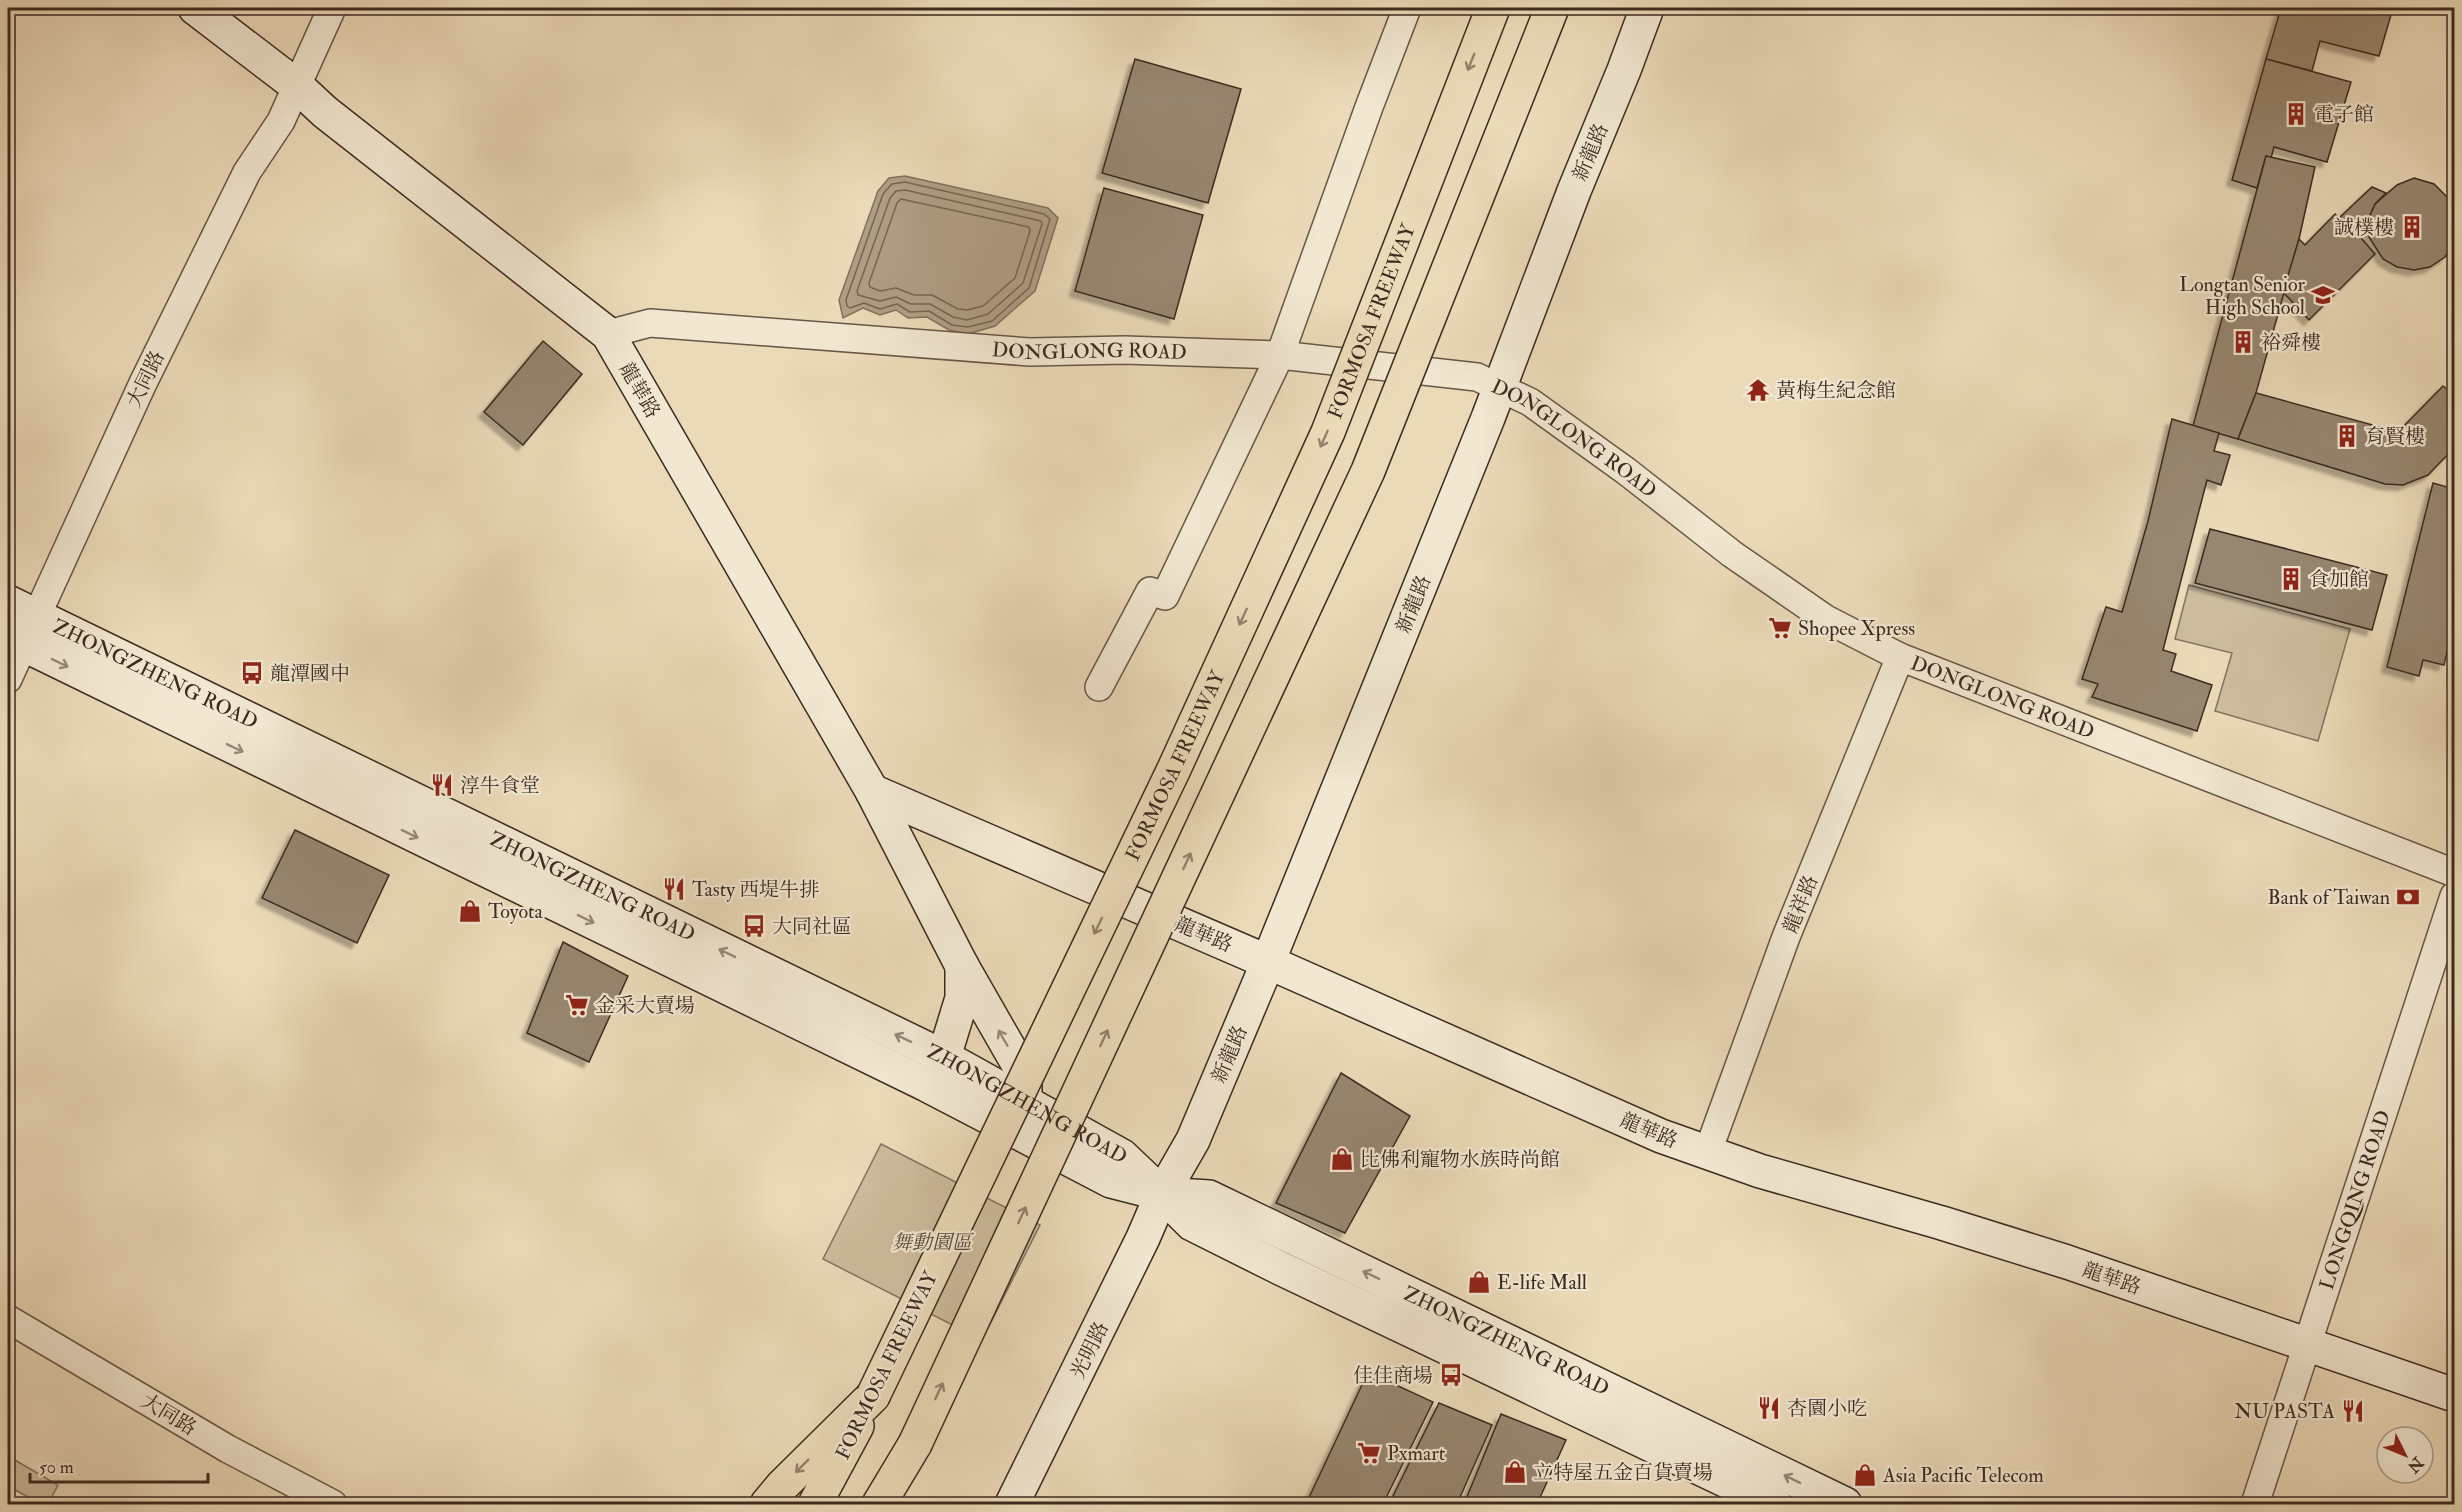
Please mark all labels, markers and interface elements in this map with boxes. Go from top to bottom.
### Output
one-way arrow [1465,52,1476,70]
building icon: 電子館 [2283,101,2309,127]
place label: 電子館 [2314,102,2374,127]
street label: 新龍路 [1567,120,1614,185]
building icon: 誠樸樓 [2399,214,2425,240]
place label: 誠樸樓 [2334,215,2394,240]
street label: FORMOSA FREEWAY [1322,219,1421,422]
place label: Longtan Senior High School [2179,272,2306,320]
school or university icon: Longtan Senior High School [2310,282,2336,308]
building icon: 裕舜樓 [2230,329,2256,355]
place label: 裕舜樓 [2261,330,2321,355]
street label: DONGLONG ROAD [991,337,1187,365]
street label: 大同路 [121,347,170,412]
street label: 龍華路 [614,358,665,422]
street label: DONGLONG ROAD [1487,374,1662,503]
temple icon: 黃梅生紀念館 [1745,377,1771,403]
place label: 黃梅生紀念館 [1776,378,1896,403]
building icon: 育賢樓 [2334,423,2360,449]
place label: 育賢樓 [2365,424,2425,449]
one-way arrow [1318,430,1330,448]
building icon: 食加館 [2278,566,2304,592]
place label: 食加館 [2309,567,2369,592]
street label: 新龍路 [1391,572,1436,637]
one-way arrow [1237,607,1249,625]
street label: ZHONGZHENG ROAD [49,614,262,735]
supermarket icon: Shopee Xpress [1767,615,1793,641]
place label: Shopee Xpress [1798,616,1915,642]
street label: DONGLONG ROAD [1907,650,2098,745]
one-way arrow [50,658,68,669]
bus stop icon: 龍潭國中 [239,660,265,686]
place label: 龍潭國中 [270,661,350,686]
street label: FORMOSA FREEWAY [1120,665,1231,865]
one-way arrow [226,743,244,755]
restaurant icon: 淳牛食堂 [429,772,455,798]
place label: 淳牛食堂 [460,773,540,798]
street label: ZHONGZHENG ROAD [486,826,699,947]
one-way arrow [401,828,419,840]
one-way arrow [1182,853,1193,871]
street label: 龍祥路 [1778,872,1823,937]
restaurant icon: Tasty 西堤牛排 [661,876,687,902]
place label: Tasty 西堤牛排 [692,877,819,902]
bank icon: Bank of Taiwan [2395,884,2421,910]
place label: Bank of Taiwan [2267,885,2390,910]
shop icon: Toyota [457,898,483,924]
place label: Toyota [488,899,544,924]
street label: 龍華路 [1171,911,1236,958]
bus stop icon: 大同社區 [741,913,767,939]
one-way arrow [576,914,594,926]
place label: 大同社區 [772,914,852,939]
one-way arrow [1092,917,1104,935]
one-way arrow [719,947,736,959]
supermarket icon: 金采大賣場 [564,992,590,1018]
place label: 金采大賣場 [595,993,695,1018]
street label: 新龍路 [1206,1022,1253,1087]
one-way arrow [1099,1029,1111,1047]
one-way arrow [997,1030,1009,1047]
one-way arrow [894,1031,912,1043]
street label: ZHONGZHENG ROAD [923,1039,1131,1169]
street label: 龍華路 [1616,1107,1681,1154]
street label: LONGQING ROAD [2314,1107,2396,1293]
shop icon: 比佛利寵物水族時尚館 [1329,1146,1355,1172]
place label: 比佛利寵物水族時尚館 [1360,1147,1560,1172]
one-way arrow [1016,1206,1028,1224]
park label: 舞動園區 [892,1230,974,1255]
street label: 龍華路 [2079,1257,2144,1300]
street label: FORMOSA FREEWAY [830,1266,944,1464]
one-way arrow [1362,1269,1380,1281]
shop icon: E-life Mall [1466,1269,1492,1295]
place label: E-life Mall [1497,1270,1587,1295]
street label: ZHONGZHENG ROAD [1399,1281,1613,1401]
street label: 光明路 [1065,1318,1114,1383]
bus stop icon: 佳佳商場 [1438,1362,1464,1388]
place label: 佳佳商場 [1353,1363,1433,1388]
one-way arrow [934,1383,946,1401]
street label: 大同路 [137,1388,201,1441]
restaurant icon: 杏園小吃 [1756,1395,1782,1421]
place label: 杏園小吃 [1787,1396,1867,1421]
restaurant icon: NU PASTA [2340,1398,2366,1424]
place label: NU PASTA [2234,1399,2335,1424]
north arrow [2375,1425,2435,1485]
supermarket icon: Pxmart [1356,1440,1382,1466]
place label: Pxmart [1387,1441,1446,1466]
scale bar [30,1446,208,1484]
text: N [2403,1452,2428,1477]
text: 50 m [39,1456,74,1479]
one-way arrow [794,1459,809,1474]
shop icon: 立特屋五金百貨賣場 [1502,1459,1528,1485]
place label: 立特屋五金百貨賣場 [1533,1460,1713,1485]
shop icon: Asia Pacific Telecom [1852,1462,1878,1488]
place label: Asia Pacific Telecom [1882,1463,2044,1488]
one-way arrow [1784,1473,1802,1484]

